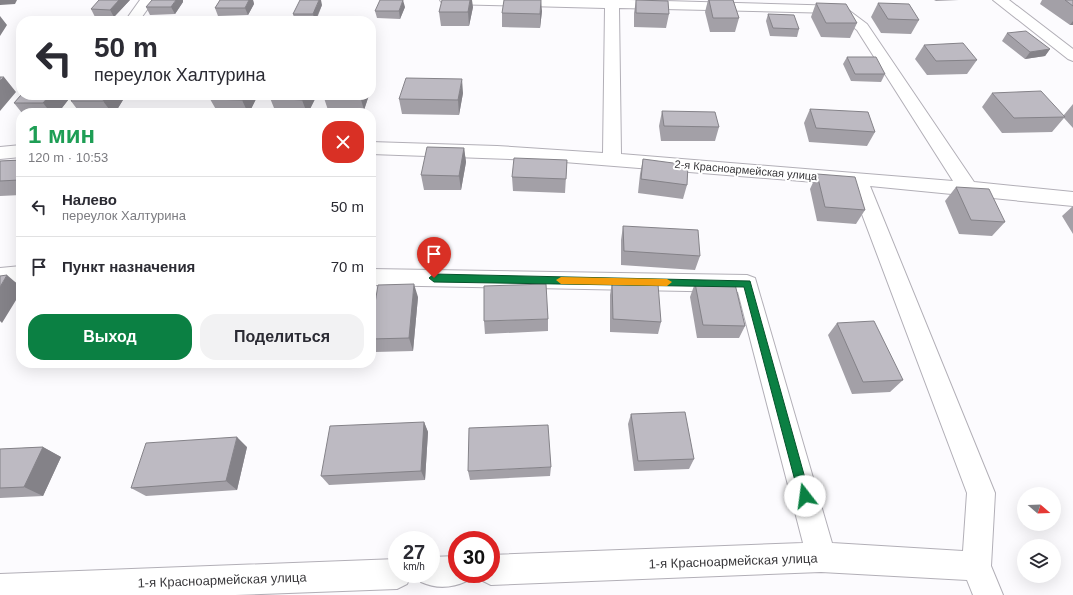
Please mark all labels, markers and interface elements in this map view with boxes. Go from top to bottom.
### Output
icon: left [28,32,80,84]
text: 50 m [94,32,158,63]
text: переулок Халтурина [94,65,266,85]
text: 1 мин [28,121,95,148]
button: close [322,121,364,163]
text: 120 m · 10:53 [28,150,108,165]
street label: 2-я Красноармейская улица [674,158,819,182]
text: Налево [62,191,117,208]
icon: left [28,196,50,218]
text: 50 m [331,198,364,215]
text: переулок Халтурина [62,208,186,223]
pin [417,237,451,278]
icon: arrive [423,243,445,265]
icon: arrive [28,256,50,278]
text: Пункт назначения [62,258,195,275]
text: 70 m [331,258,364,275]
button: Выход [28,314,192,360]
button: Поделиться [200,314,364,360]
position arrow [784,475,826,517]
north arrow [1017,487,1061,531]
map controls [1017,487,1061,583]
speed limit sign: 30 [448,531,500,583]
button: layers [1017,539,1061,583]
text: 27 [403,541,425,563]
street label: 1-я Красноармейская улица [648,551,819,571]
text: km/h [403,561,425,572]
street label: 1-я Красноармейская улица [137,570,308,590]

